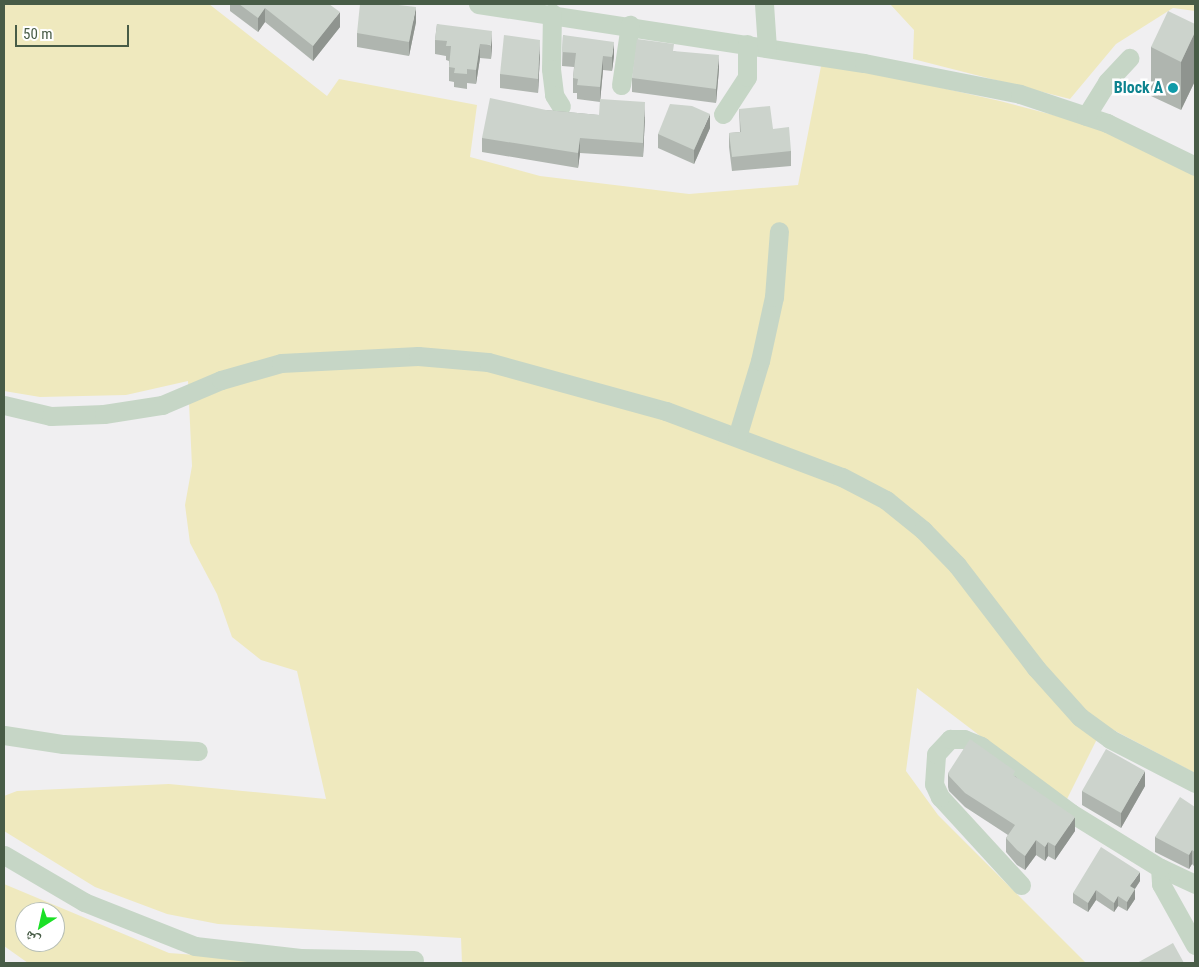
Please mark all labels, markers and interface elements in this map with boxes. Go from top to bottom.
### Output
scale bar [18,15,131,47]
text: 50 m [23,25,53,43]
place label: Block A [1114,78,1163,98]
marker: Block A [1167,82,1179,94]
north arrow [15,902,65,952]
text: ش [21,928,43,949]

